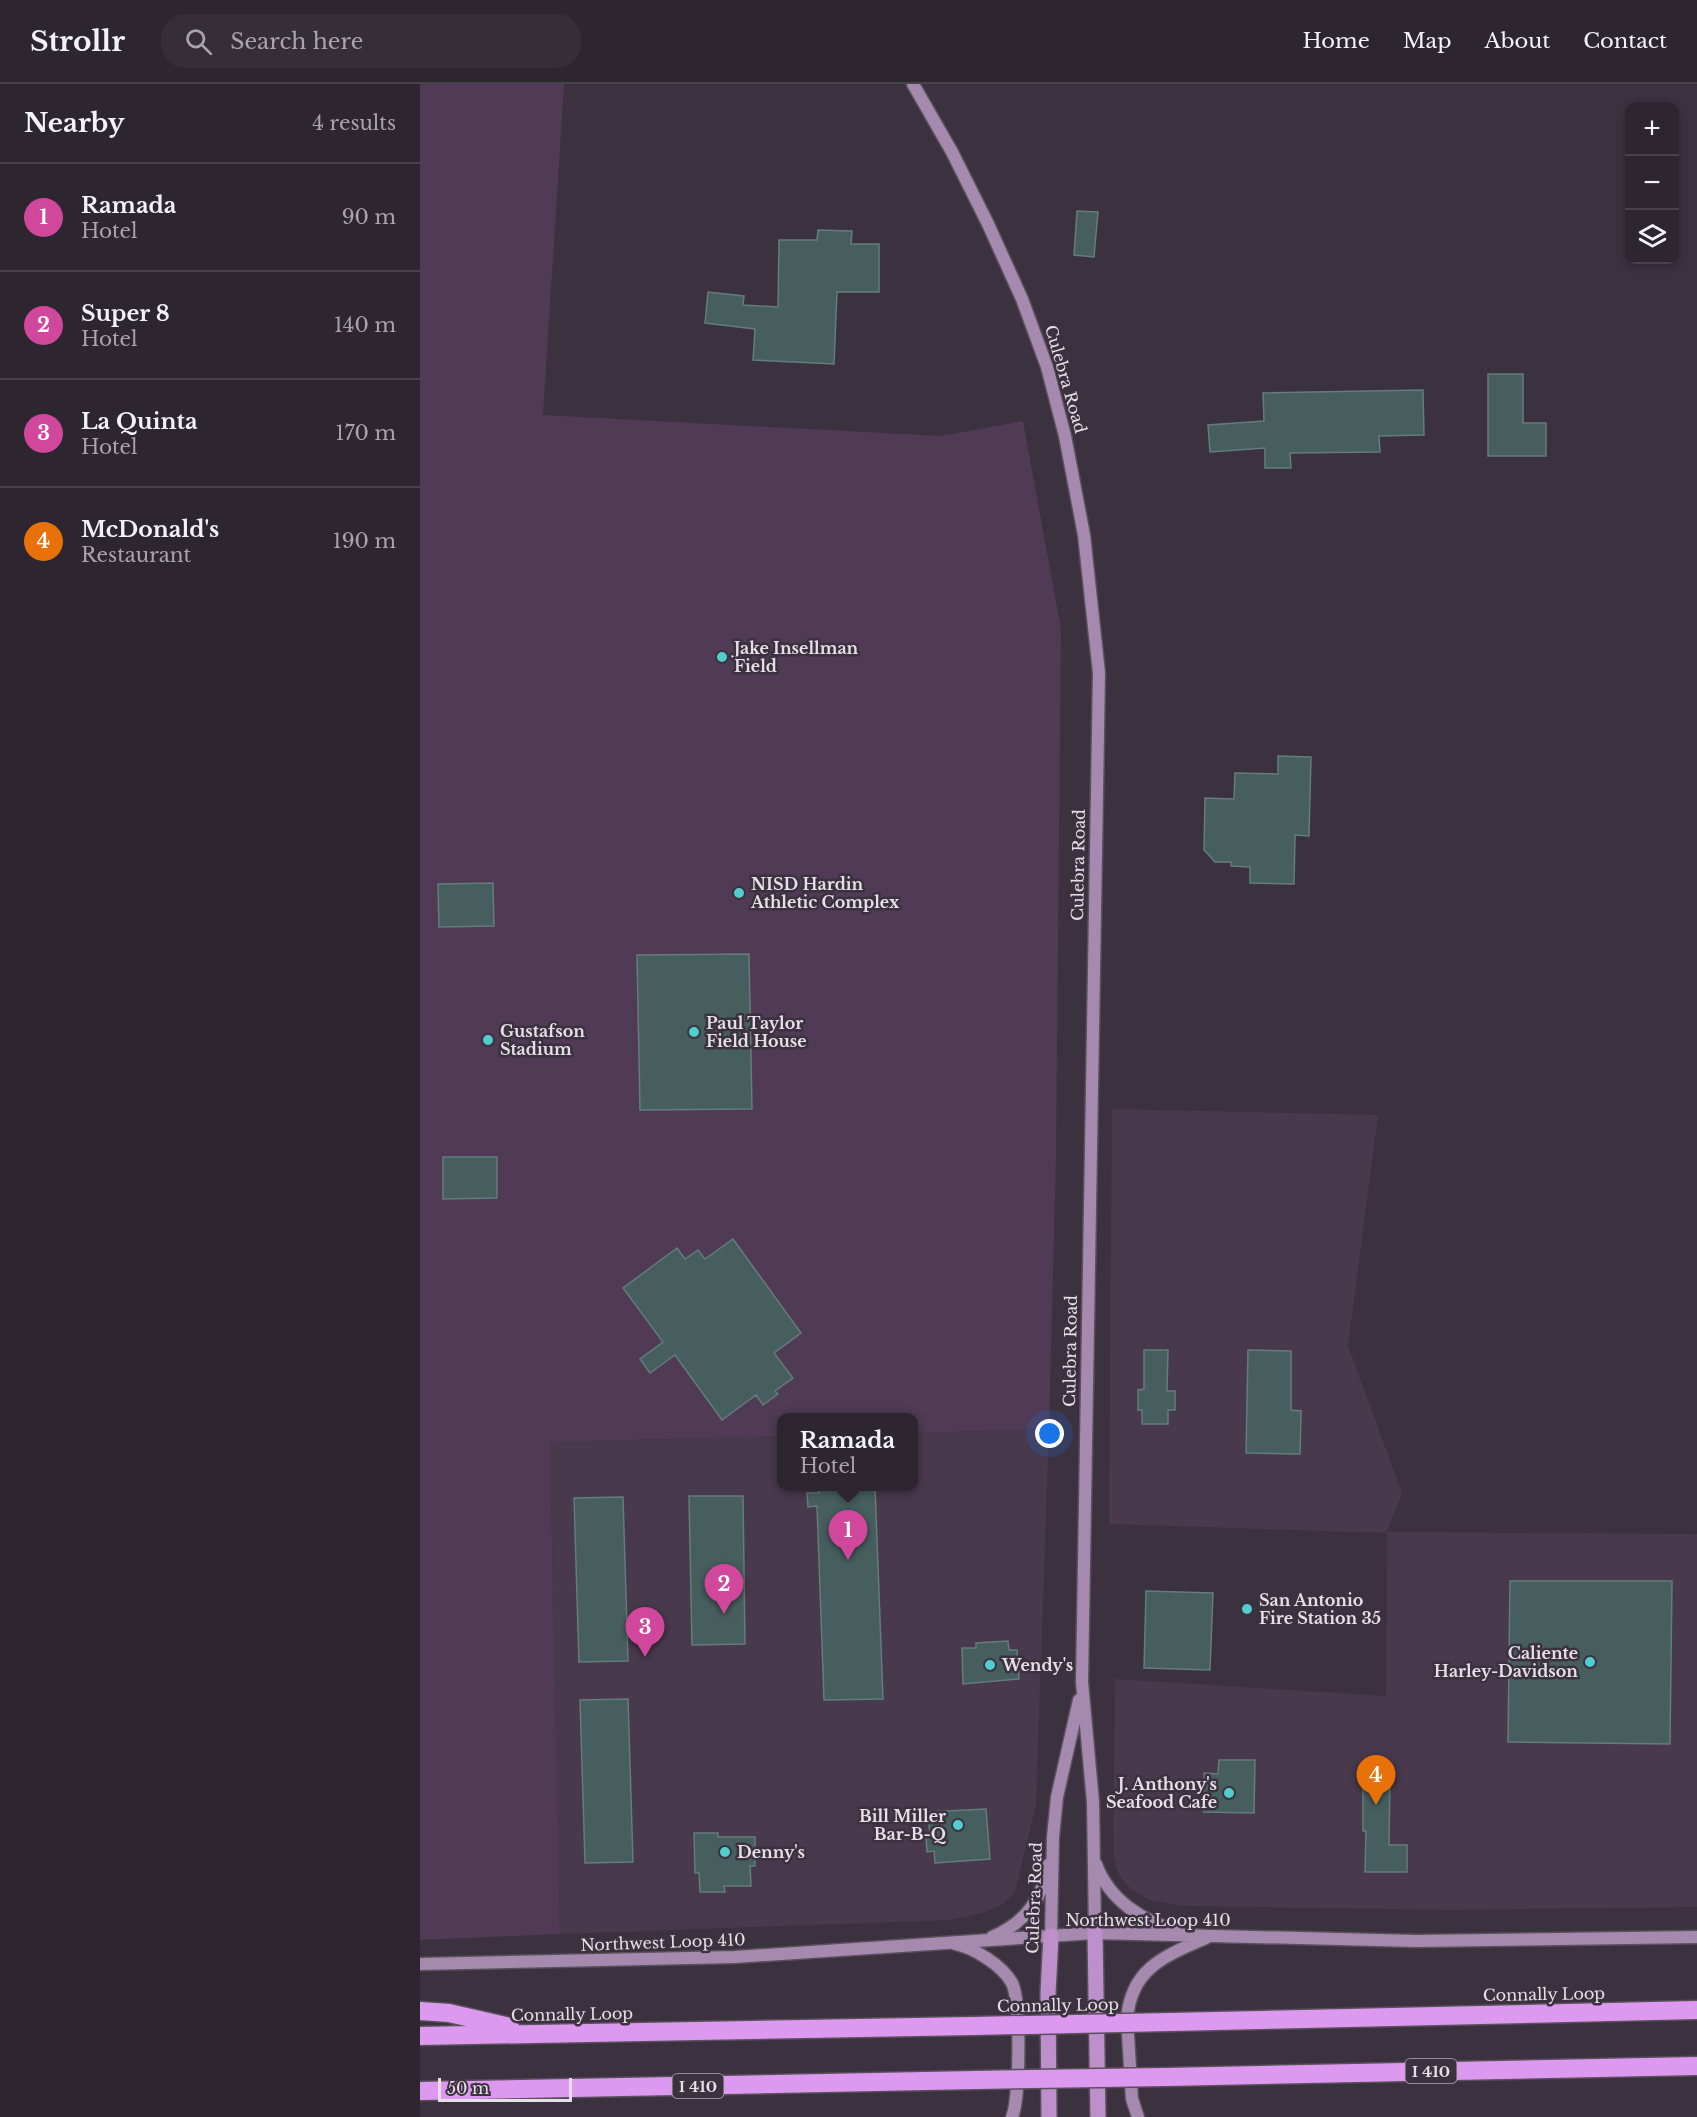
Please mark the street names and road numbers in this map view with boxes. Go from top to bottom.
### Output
street label: Culebra Road [1041,322,1091,436]
street label: Culebra Road [1067,809,1089,921]
street label: Culebra Road [1059,1295,1081,1407]
street label: Culebra Road [1022,1842,1046,1954]
street label: Northwest Loop 410 [1065,1910,1231,1930]
street label: Northwest Loop 410 [580,1929,746,1955]
street label: Connally Loop [1483,1983,1605,2005]
street label: Connally Loop [997,1994,1119,2016]
street label: Connally Loop [511,2003,633,2025]
road number: I 410 [1406,2059,1456,2083]
road number: I 410 [672,2074,724,2098]

